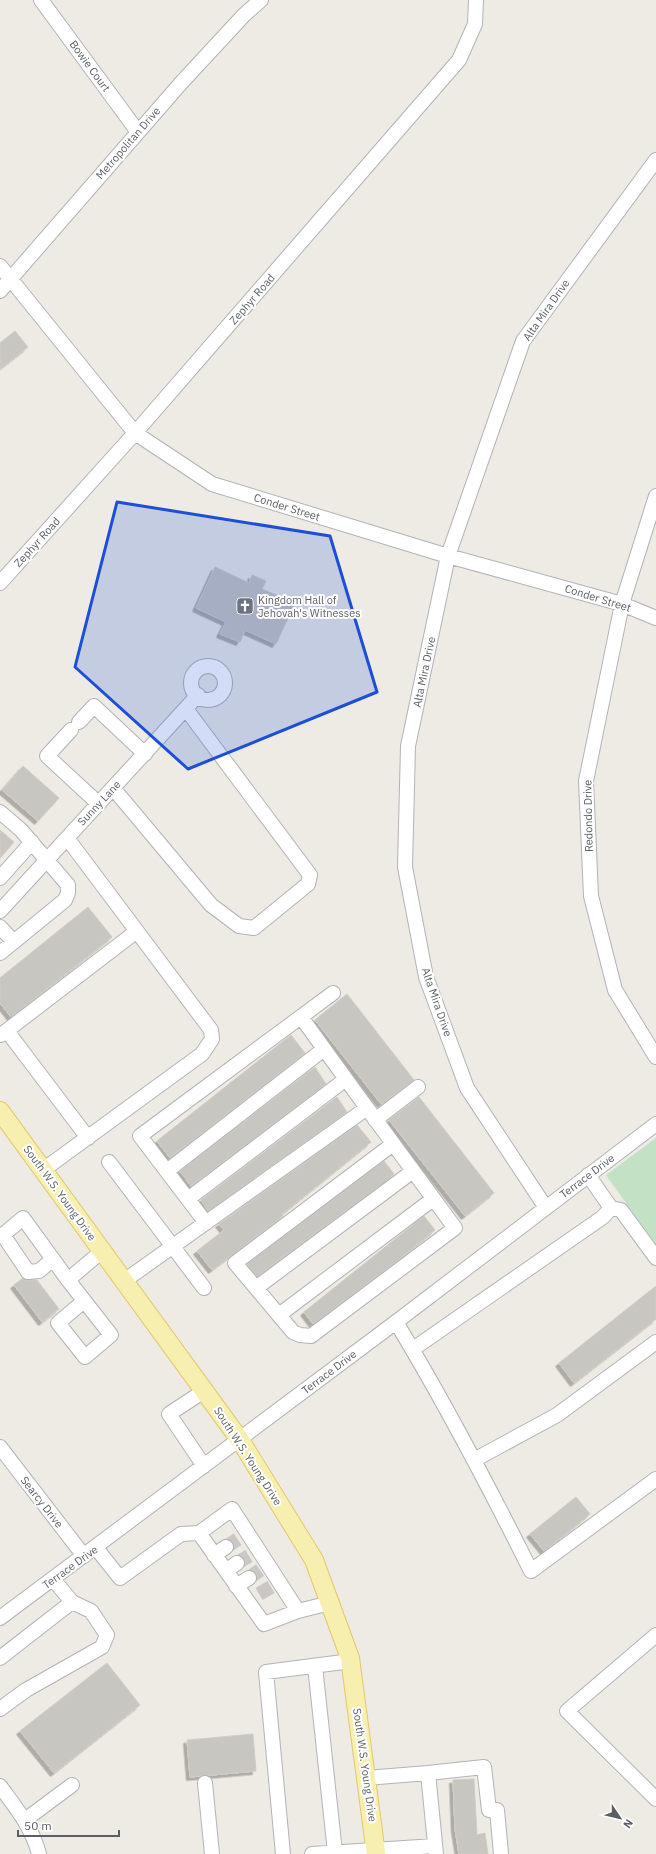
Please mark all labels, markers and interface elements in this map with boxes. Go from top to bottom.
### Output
street label: Bowie Court [67,37,113,95]
street label: Metropolitan Drive [93,104,163,182]
street label: Zephyr Road [226,271,278,327]
street label: Alta Mira Drive [520,276,572,344]
street label: Conder Street [252,490,322,524]
street label: Zephyr Road [11,514,63,570]
street label: Conder Street [563,581,633,615]
place label: Kingdom Hall of Jehovah's Witnesses [258,593,361,620]
church icon: Kingdom Hall of Jehovah's Witnesses [235,596,255,616]
street label: Alta Mira Drive [410,635,438,709]
street label: Sunny Lane [75,777,123,829]
street label: Redondo Drive [580,780,596,852]
street label: Alta Mira Drive [419,966,455,1038]
street label: South W.S. Young Drive [21,1143,99,1243]
street label: Terrace Drive [557,1151,617,1201]
street label: Terrace Drive [299,1347,359,1397]
street label: South W.S. Young Drive [211,1404,285,1508]
street label: Searcy Drive [18,1473,66,1531]
street label: Terrace Drive [40,1542,100,1592]
street label: South W.S. Young Drive [350,1707,380,1823]
north arrow [600,1798,640,1838]
scale bar [18,1812,119,1838]
text: N [620,1816,636,1831]
text: 50 m [24,1818,52,1833]

